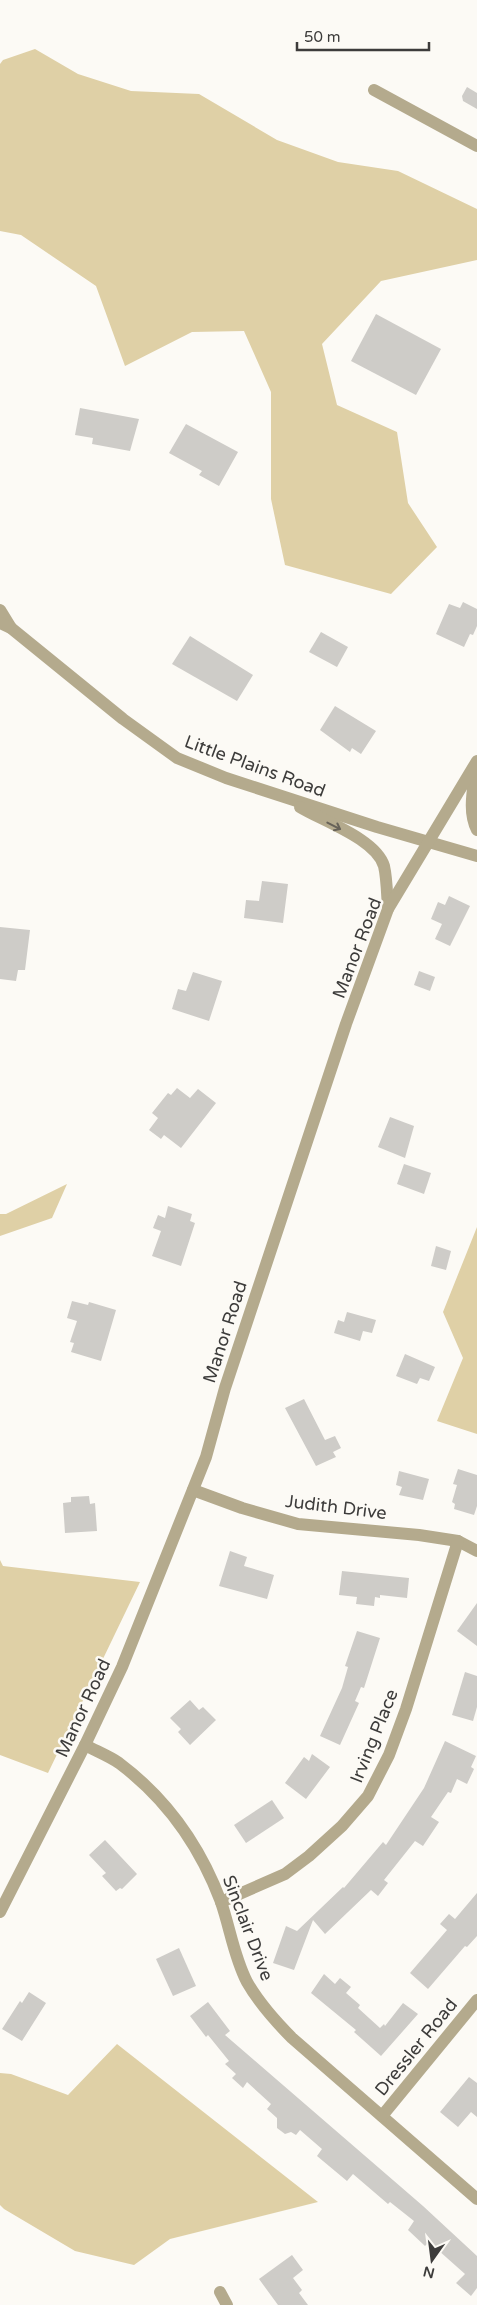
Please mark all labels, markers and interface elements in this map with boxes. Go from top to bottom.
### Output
scale bar [297,20,430,52]
text: 50 m [304,28,341,46]
street label: Little Plains Road [181,730,329,802]
one-way arrow [326,822,341,831]
street label: Manor Road [328,894,386,1002]
street label: Manor Road [198,1278,252,1386]
street label: Judith Drive [284,1490,388,1524]
street label: Manor Road [51,1655,115,1761]
street label: Irving Place [345,1686,403,1786]
street label: Sinclair Drive [218,1872,278,1984]
street label: Dressler Road [370,1994,462,2100]
north arrow [407,2235,457,2285]
text: N [421,2263,436,2282]

